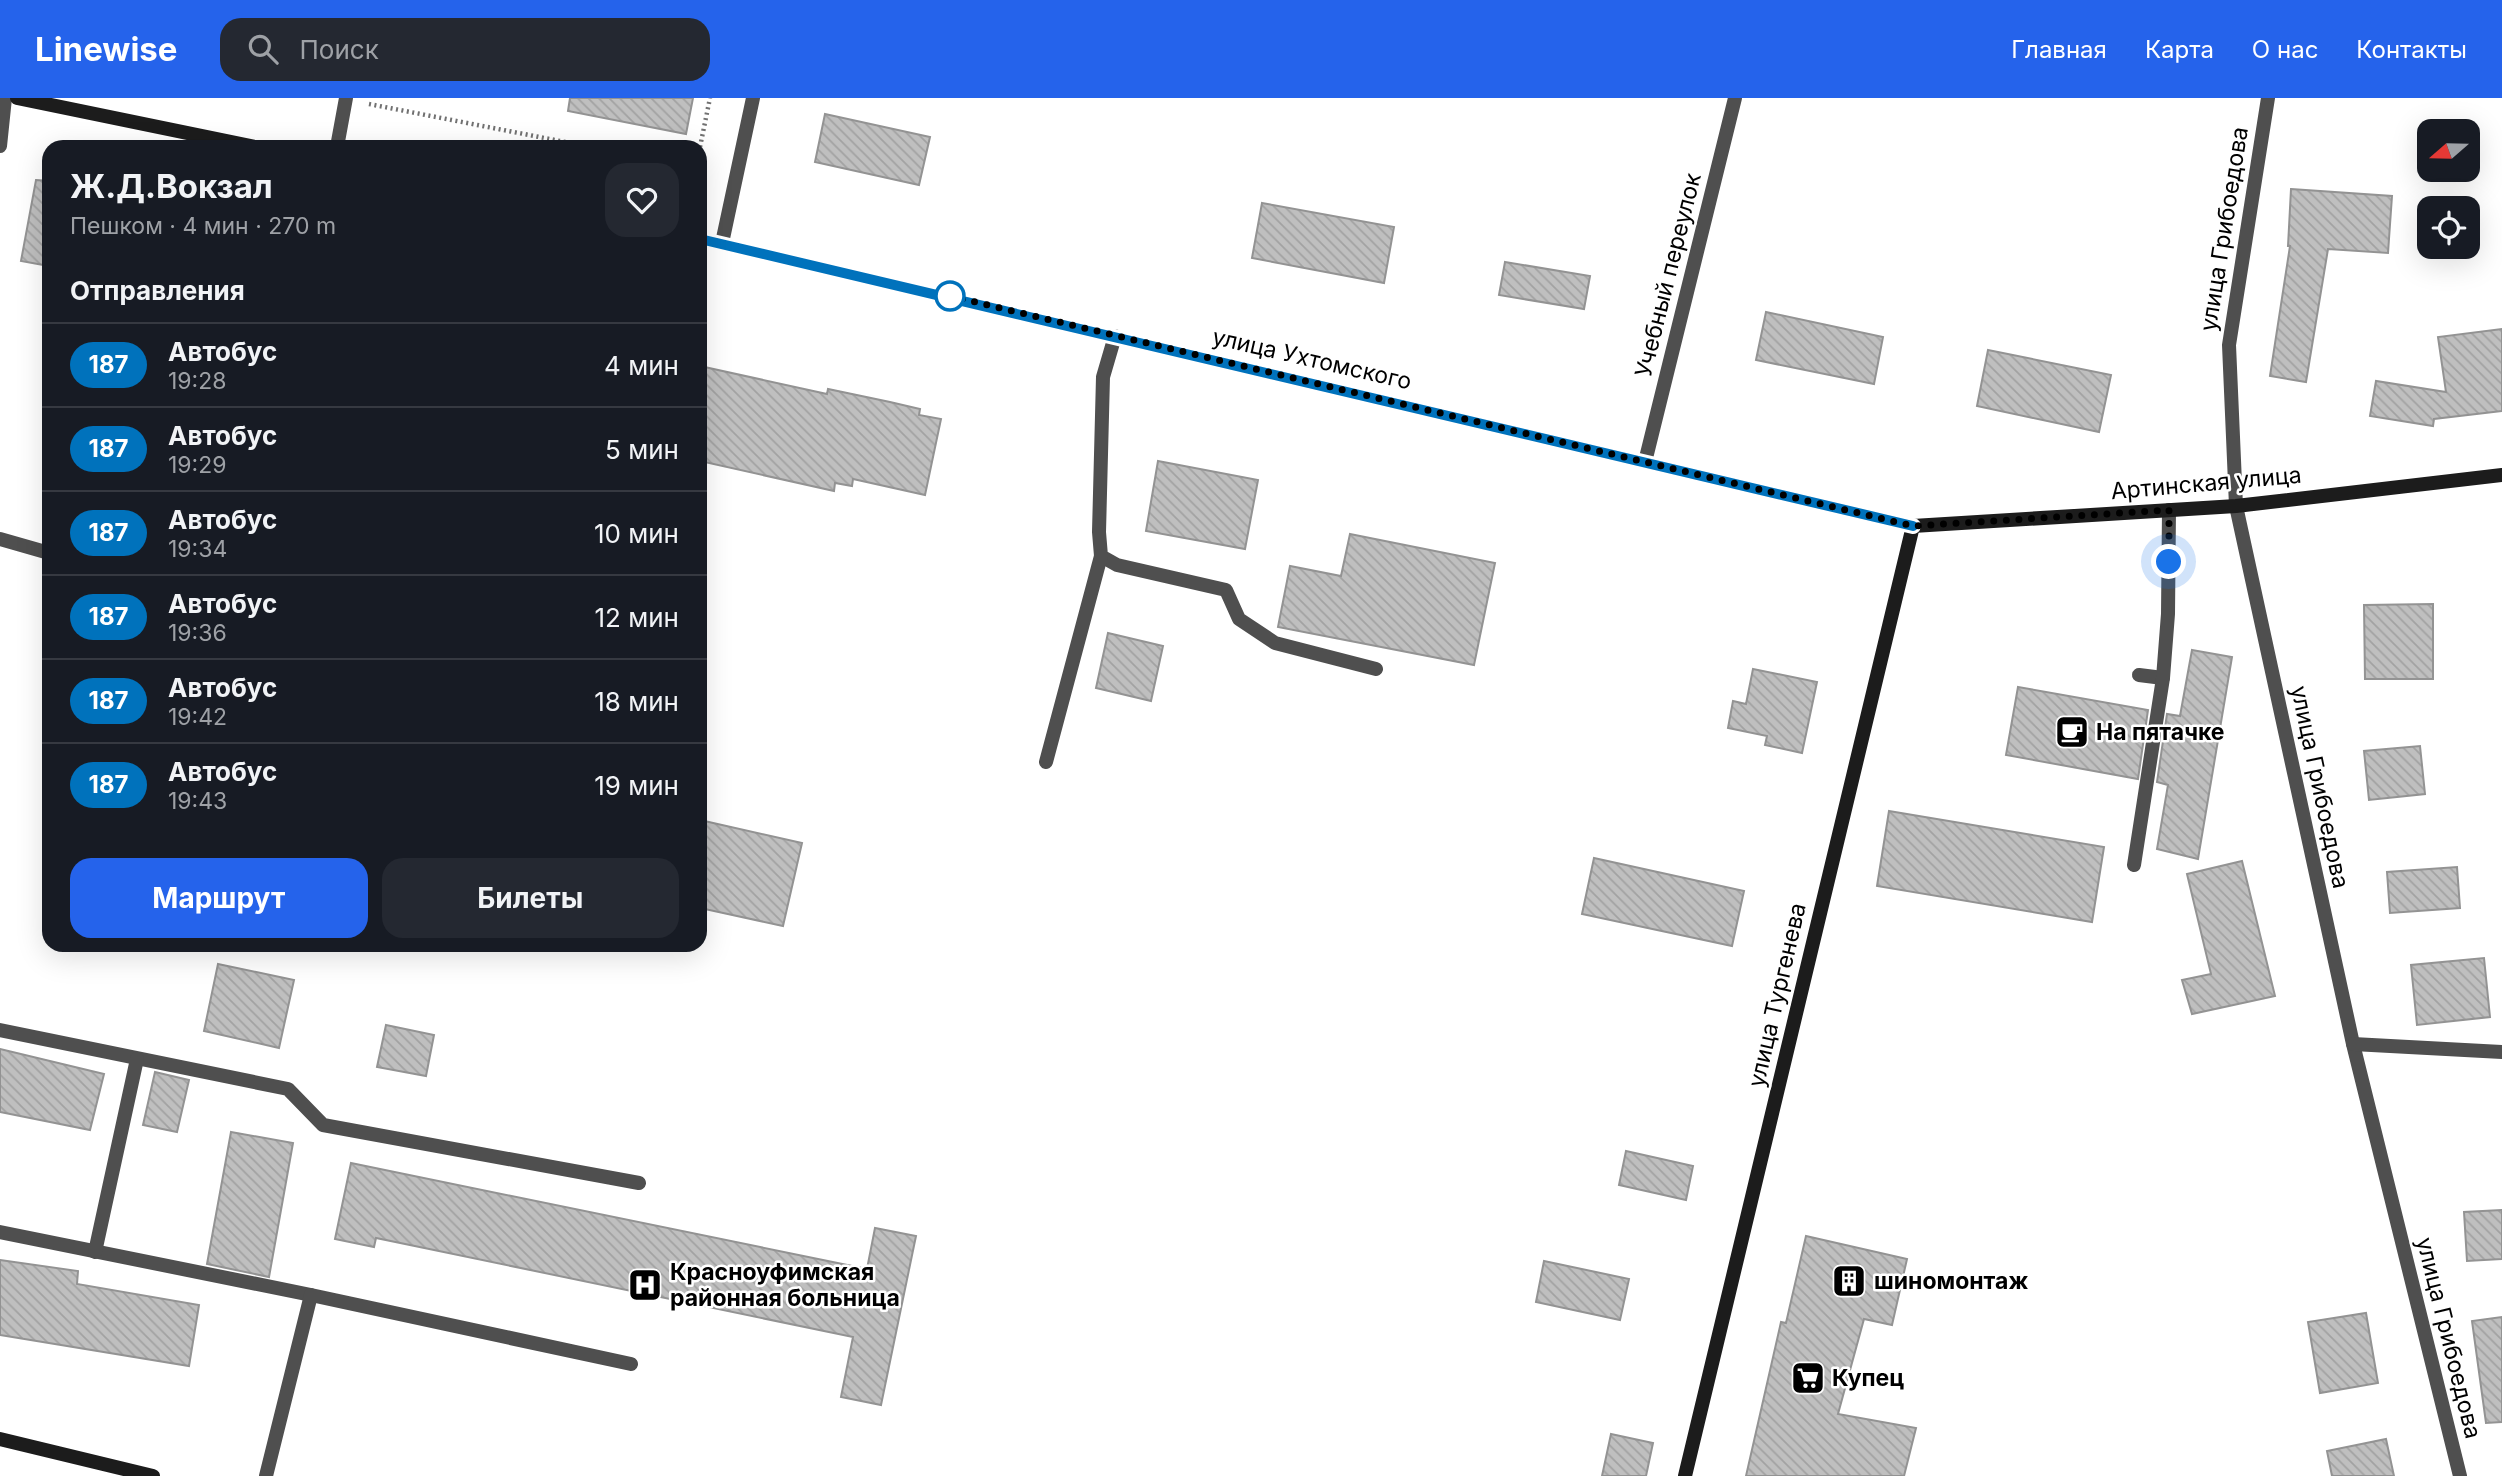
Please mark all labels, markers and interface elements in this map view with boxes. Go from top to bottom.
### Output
search box [220,18,710,81]
text: Linewise [35,29,178,69]
icon: search [244,30,282,68]
text: Поиск [300,34,379,65]
text: Главная [2011,35,2107,64]
text: Карта [2145,35,2214,64]
text: О нас [2252,35,2318,64]
text: Контакты [2356,35,2467,64]
north arrow [2417,119,2480,182]
map controls [2417,119,2480,259]
street label: улица Грибоедова [2194,125,2254,333]
button: heart [605,163,679,237]
text: Ж.Д.Вокзал [70,166,273,206]
street label: Учебный переулок [1629,170,1707,380]
button: locate [2417,196,2480,259]
text: Пешком · 4 мин · 270 m [70,212,336,240]
text: Отправления [70,275,245,306]
unlabelled marker [935,281,965,311]
street label: улица Ухтомского [1210,322,1414,396]
text: Автобус [168,336,277,367]
text: 187 [89,350,128,379]
text: 4 мин [604,350,679,381]
text: 19:28 [168,367,227,395]
text: Автобус [168,420,277,451]
text: 187 [89,434,128,463]
text: 5 мин [605,434,679,465]
text: 19:29 [168,451,227,479]
street label: Артинская улица [2109,461,2303,505]
text: Автобус [168,504,277,535]
text: 187 [89,518,128,547]
text: 10 мин [594,518,679,549]
text: 19:34 [168,535,227,563]
your location [2151,544,2186,579]
text: Автобус [168,588,277,619]
text: 187 [89,602,128,631]
text: 12 мин [594,602,679,633]
text: 19:36 [168,619,227,647]
text: Автобус [168,672,277,703]
street label: улица Грибоедова [2285,683,2355,891]
text: 187 [89,686,128,715]
text: 18 мин [594,686,679,717]
text: 19:42 [168,703,227,731]
cafe icon: На пятачке [2053,713,2091,751]
place label: На пятачке [2096,718,2225,746]
text: Автобус [168,756,277,787]
text: 187 [89,770,128,799]
text: 19 мин [594,770,679,801]
text: 19:43 [168,787,227,815]
button: Маршрут [70,858,368,938]
button: Билеты [382,858,679,938]
street label: улица Тургенева [1742,900,1812,1090]
street label: улица Грибоедова [2410,1234,2488,1442]
place label: Красноуфимская районная больница [670,1258,900,1312]
building icon: шиномонтаж [1830,1262,1868,1300]
hospital icon: Красноуфимская районная больница [626,1266,664,1304]
place label: шиномонтаж [1874,1267,2028,1295]
supermarket icon: Купец [1789,1359,1827,1397]
place label: Купец [1832,1364,1904,1392]

